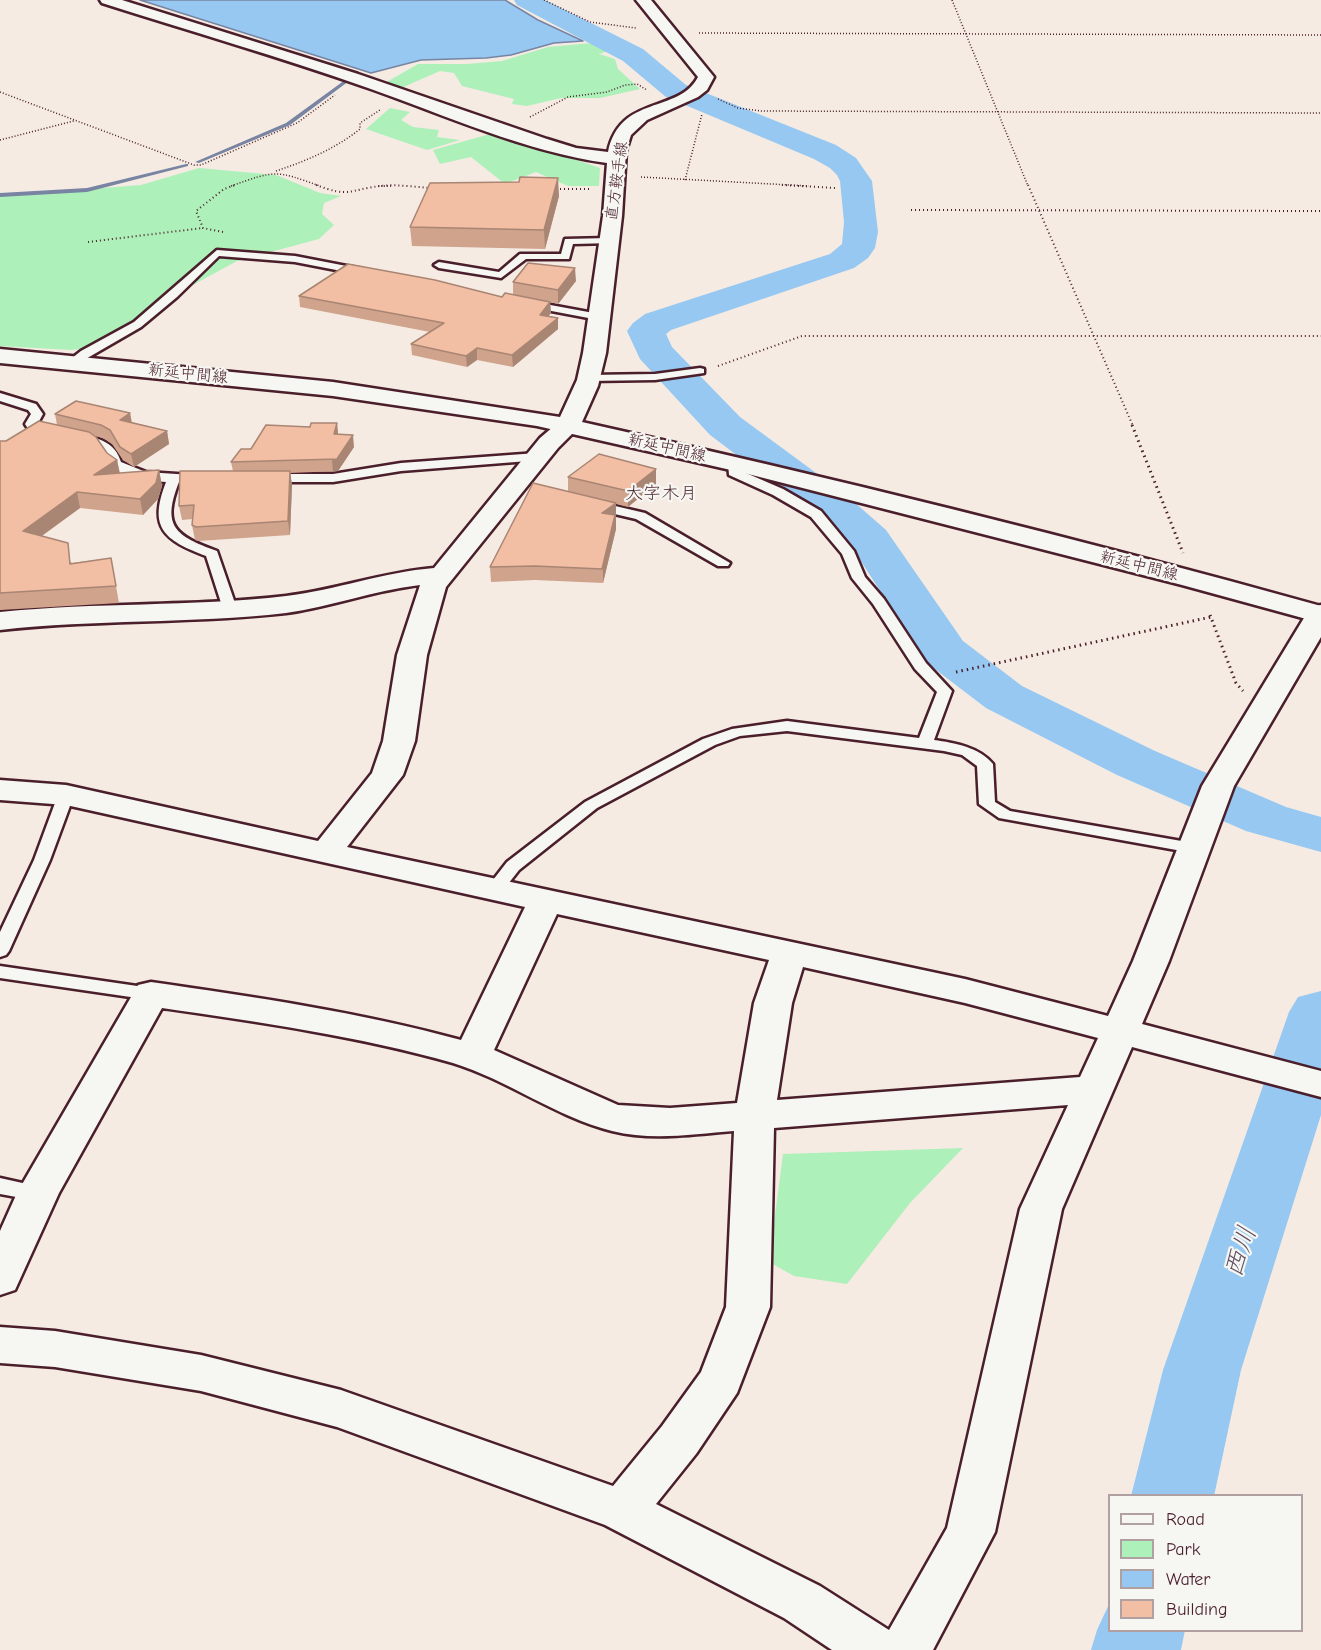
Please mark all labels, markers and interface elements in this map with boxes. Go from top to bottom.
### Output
street label: 直方鞍手線 [602,140,632,222]
street label: 新延中間線 [147,360,229,388]
street label: 新延中間線 [626,430,708,466]
district label: 大字木月 [625,483,697,505]
street label: 新延中間線 [1098,547,1180,585]
water label: 西川 [1218,1222,1264,1282]
legend [1108,1494,1303,1632]
text: Road [1166,1509,1205,1530]
text: Park [1166,1539,1200,1560]
text: Water [1166,1569,1210,1590]
text: Building [1166,1599,1228,1620]

